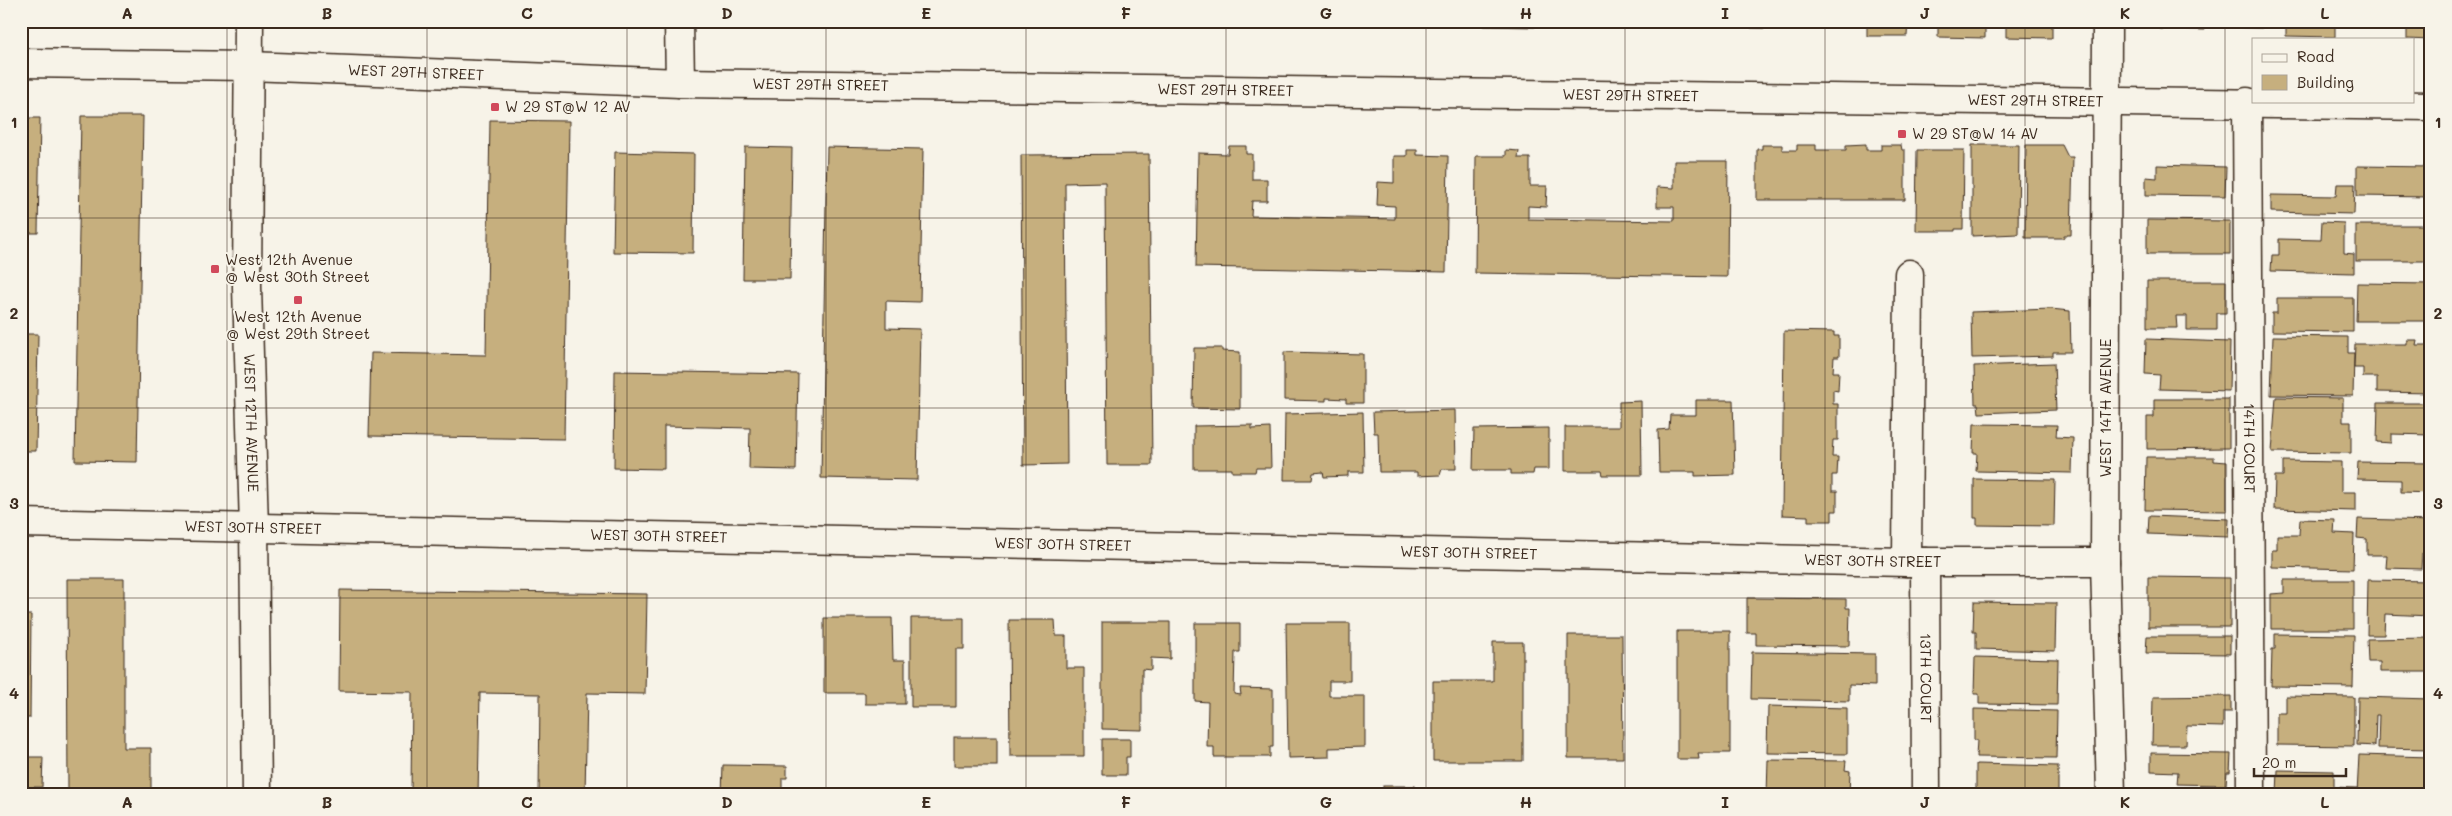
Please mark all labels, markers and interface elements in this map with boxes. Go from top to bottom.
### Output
text: A [121,2,133,23]
text: B [322,2,332,23]
text: C [521,2,533,23]
text: D [721,2,733,23]
text: E [921,2,931,23]
text: F [1121,2,1131,23]
text: G [1320,2,1332,23]
text: H [1520,2,1532,23]
text: I [1721,2,1729,23]
text: J [1920,2,1930,23]
text: K [2120,2,2130,23]
text: L [2320,2,2330,23]
legend [2252,38,2414,102]
text: Road [2297,46,2334,66]
street label: WEST 29TH STREET [347,59,484,84]
text: Building [2297,72,2354,92]
street label: WEST 29TH STREET [752,73,889,95]
street label: WEST 29TH STREET [1157,78,1294,100]
street label: WEST 29TH STREET [1562,84,1699,105]
street label: WEST 29TH STREET [1967,89,2104,111]
place label: W 29 ST@W 12 AV [505,96,631,116]
marker: W 29 ST@W 12 AV [489,101,501,113]
text: 1 [10,111,18,132]
text: 1 [2434,111,2442,132]
place label: W 29 ST@W 14 AV [1912,123,2038,143]
marker: W 29 ST@W 14 AV [1896,128,1908,140]
place label: West 12th Avenue @ West 30th Street [225,249,370,286]
marker: West 12th Avenue @ West 30th Street [209,263,221,275]
marker: West 12th Avenue @ West 29th Street [292,294,304,306]
text: 2 [10,302,19,323]
text: 2 [2434,302,2443,323]
place label: West 12th Avenue @ West 29th Street [226,306,370,343]
street label: WEST 14TH AVENUE [2095,338,2115,477]
street label: WEST 12TH AVENUE [240,353,264,493]
street label: 14TH COURT [2240,403,2260,493]
text: 3 [9,492,19,513]
text: 3 [2433,492,2443,513]
street label: WEST 30TH STREET [184,515,322,538]
street label: WEST 30TH STREET [590,524,728,547]
street label: WEST 30TH STREET [994,532,1132,555]
street label: WEST 30TH STREET [1400,541,1538,563]
street label: WEST 30TH STREET [1804,549,1941,571]
street label: 13TH COURT [1916,633,1937,723]
text: 4 [9,682,19,703]
text: 4 [2433,682,2443,703]
scale bar [2254,746,2347,778]
text: 20 m [2262,752,2296,772]
text: A [121,791,133,812]
text: B [322,791,332,812]
text: C [521,791,533,812]
text: D [721,791,733,812]
text: E [921,791,931,812]
text: F [1121,791,1131,812]
text: G [1320,791,1332,812]
text: H [1520,791,1532,812]
text: I [1721,791,1729,812]
text: J [1920,791,1930,812]
text: K [2120,791,2130,812]
text: L [2320,791,2330,812]

